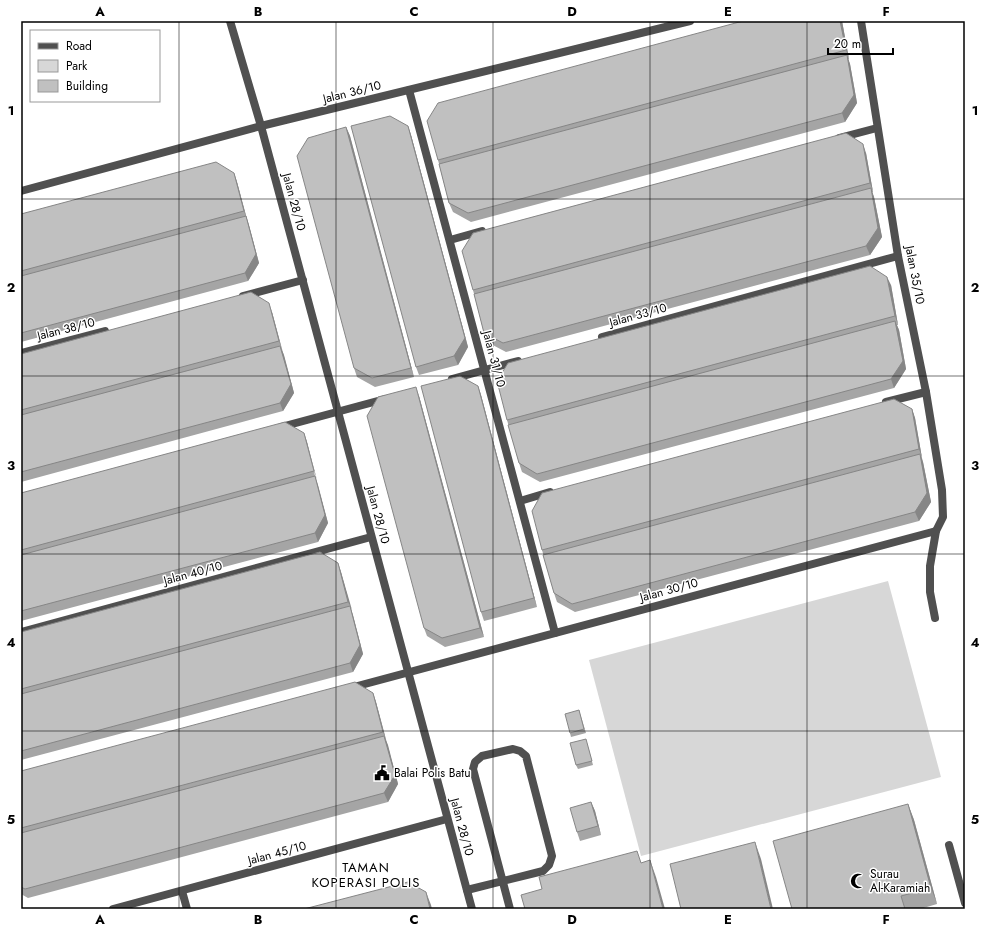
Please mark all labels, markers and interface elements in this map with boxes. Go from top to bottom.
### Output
text: A [94,2,105,21]
text: B [254,2,263,21]
text: C [409,2,419,21]
text: D [567,2,577,21]
text: E [724,2,732,21]
text: F [882,2,890,21]
legend [30,30,160,102]
scale bar [828,30,893,56]
text: 20 m [834,35,861,53]
text: Road [66,37,92,55]
text: Park [66,57,88,75]
street label: Jalan 36/10 [319,76,383,108]
text: Building [66,77,108,95]
text: 1 [8,101,14,120]
text: 1 [972,101,978,120]
street label: Jalan 28/10 [277,169,310,233]
street label: Jalan 35/10 [900,242,929,306]
text: 2 [7,278,15,297]
text: 2 [971,278,979,297]
street label: Jalan 33/10 [605,299,669,332]
street label: Jalan 38/10 [33,313,97,345]
street label: Jalan 31/10 [477,327,510,389]
text: 3 [7,456,15,475]
text: 3 [971,456,979,475]
street label: Jalan 28/10 [361,482,394,546]
street label: Jalan 40/10 [160,557,224,590]
street label: Jalan 30/10 [636,574,700,607]
text: 4 [6,633,16,652]
text: 4 [970,633,980,652]
public building icon: Balai Polis Batu [373,764,391,782]
place label: Balai Polis Batu [394,764,470,782]
street label: Jalan 28/10 [445,794,478,858]
text: 5 [7,810,15,829]
text: 5 [971,810,979,829]
street label: Jalan 45/10 [244,837,308,870]
district label: TAMAN KOPERASI POLIS [312,858,420,892]
place label: Surau Al-Karamiah [870,865,930,897]
mosque icon: Surau Al-Karamiah [849,872,867,890]
text: A [94,910,105,929]
text: B [254,910,263,929]
text: C [409,910,419,929]
text: D [567,910,577,929]
text: E [724,910,732,929]
text: F [882,910,890,929]

